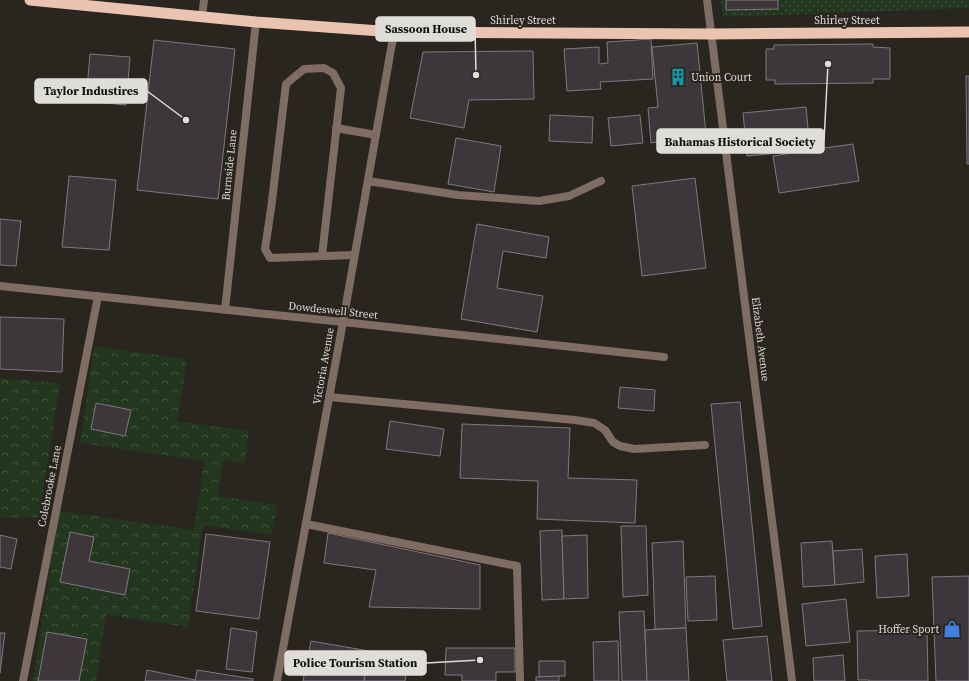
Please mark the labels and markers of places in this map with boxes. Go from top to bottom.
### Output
callout: Sassoon House [376,17,475,41]
building icon: Union Court [668,67,688,87]
place label: Union Court [691,70,752,85]
callout: Taylor Industires [35,79,147,103]
callout: Bahamas Historical Society [657,129,824,153]
shop icon: Hoffer Sport [942,619,962,639]
place label: Hoffer Sport [878,622,939,637]
callout: Police Tourism Station [285,651,426,675]

